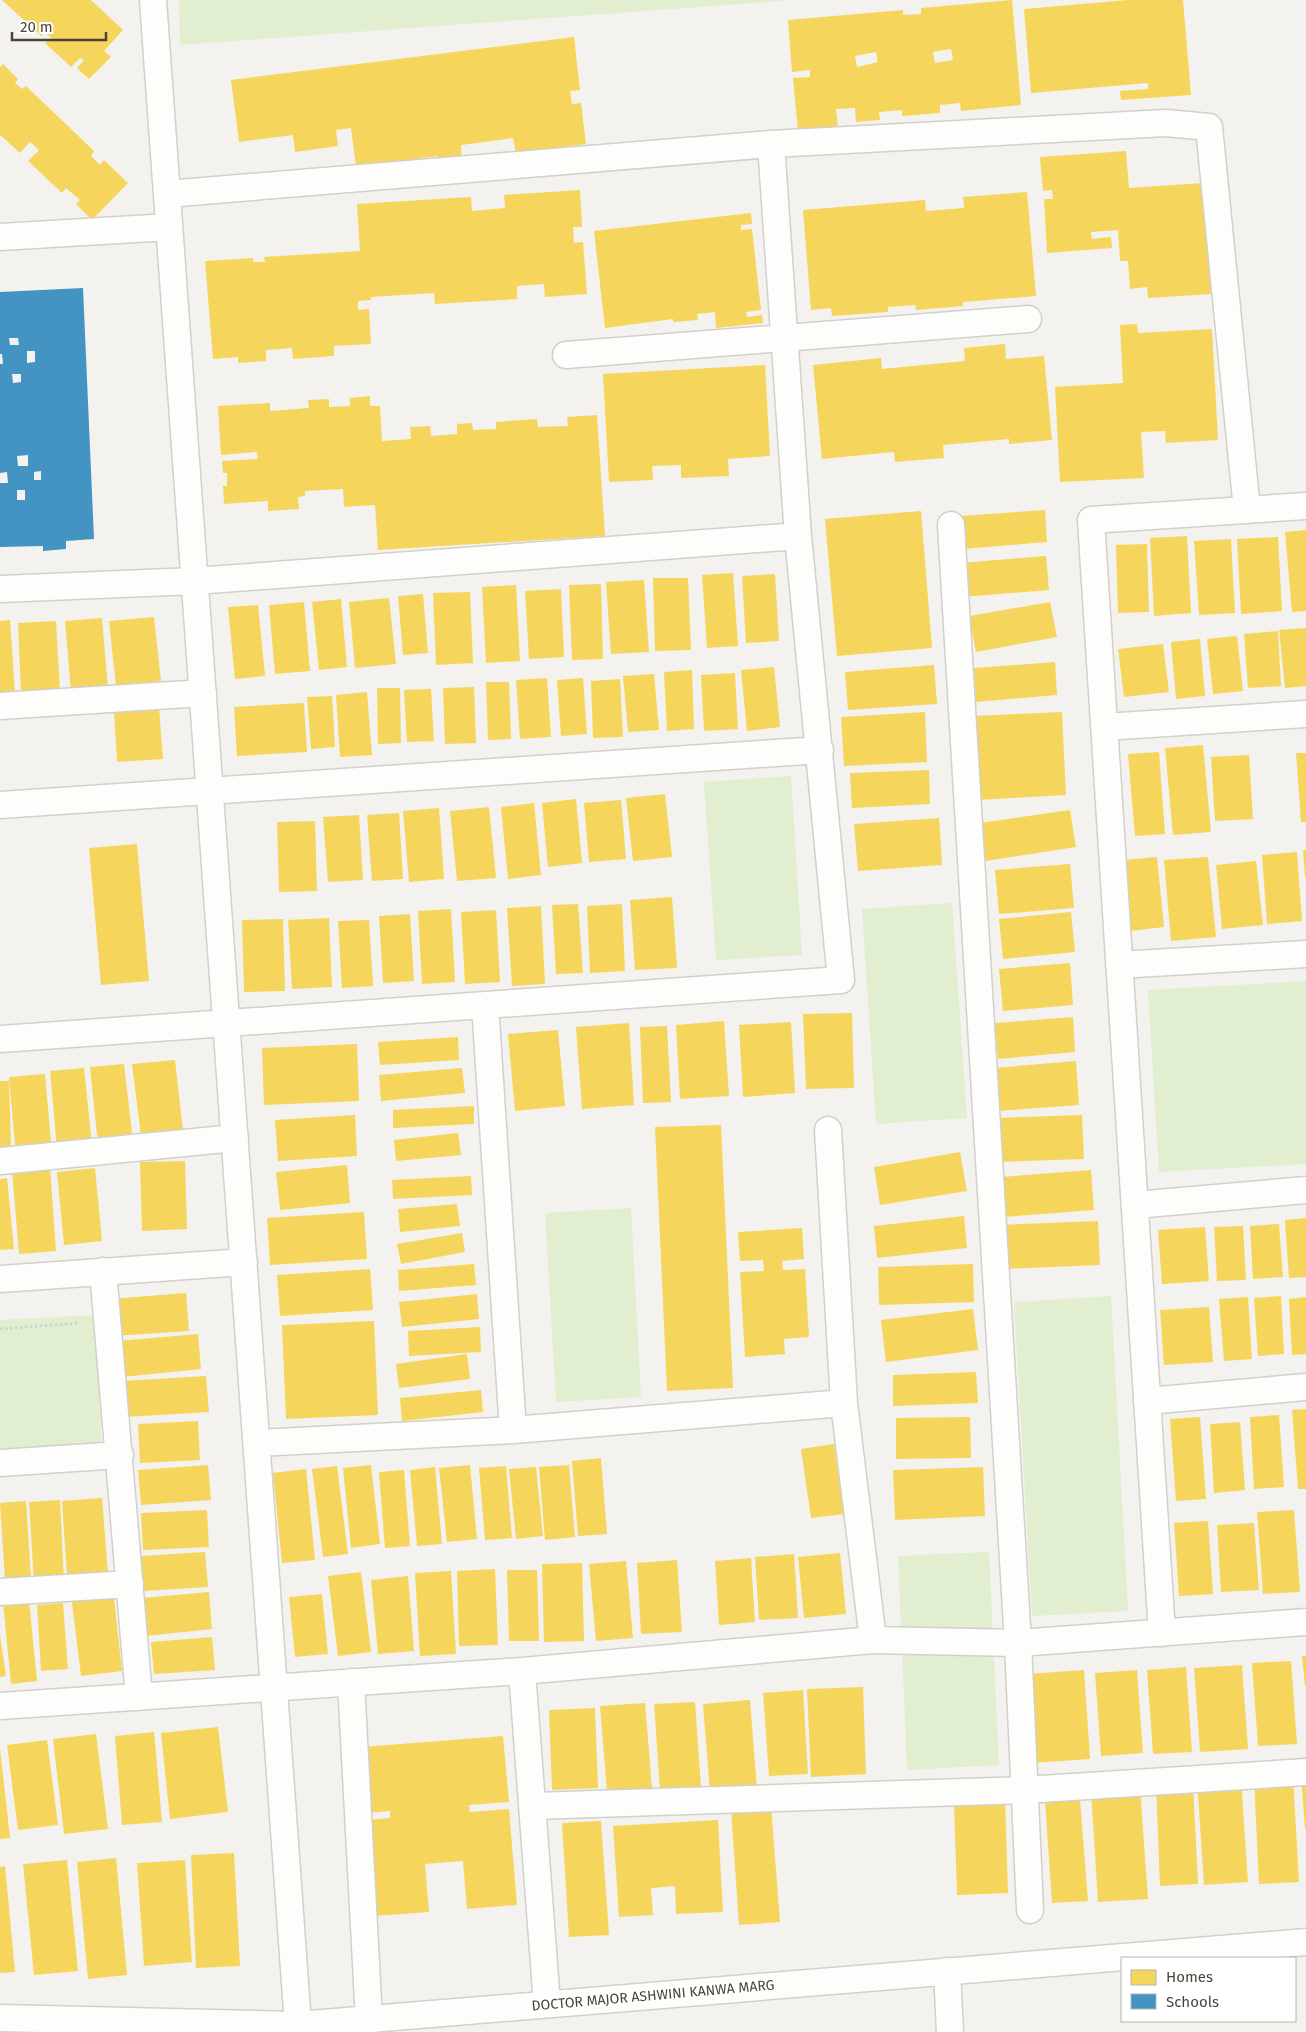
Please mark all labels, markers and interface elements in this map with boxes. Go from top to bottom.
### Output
scale bar [12,10,106,42]
text: 20 m [20,18,53,36]
legend [1121,1957,1296,2022]
text: Homes [1166,1968,1213,1986]
street label: DOCTOR MAJOR ASHWINI KANWA MARG [531,1976,775,2015]
text: Schools [1166,1993,1219,2011]

